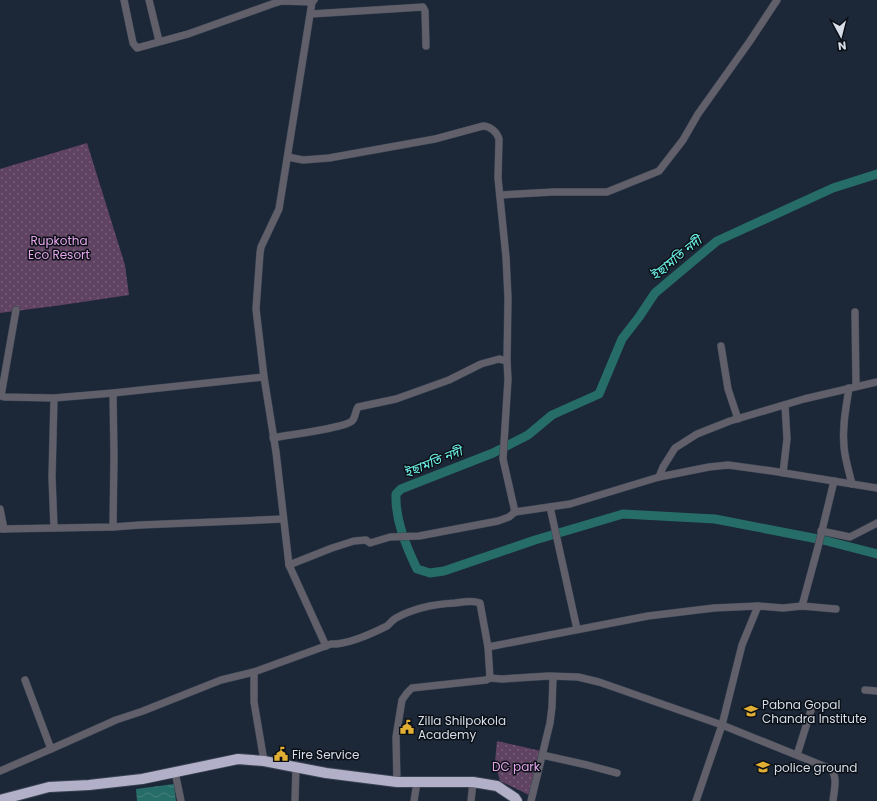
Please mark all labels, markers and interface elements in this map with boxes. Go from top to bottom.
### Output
north arrow [821,16,861,56]
text: N [837,37,847,54]
water label: ইছামতি নদী [646,230,708,285]
park label: Rupkotha Eco Resort [28,232,90,263]
water label: ইছামতি নদী [401,441,467,482]
place label: Pabna Gopal Chandra Institute [762,696,867,727]
school or university icon: Pabna Gopal Chandra Institute [743,703,759,719]
place label: Zilla Shilpokola Academy [418,712,506,743]
public building icon: Zilla Shilpokola Academy [399,719,415,735]
public building icon: Fire Service [273,746,289,762]
place label: Fire Service [292,746,360,763]
park label: DC park [492,758,541,775]
school or university icon: police ground [755,759,771,775]
place label: police ground [774,759,857,776]

